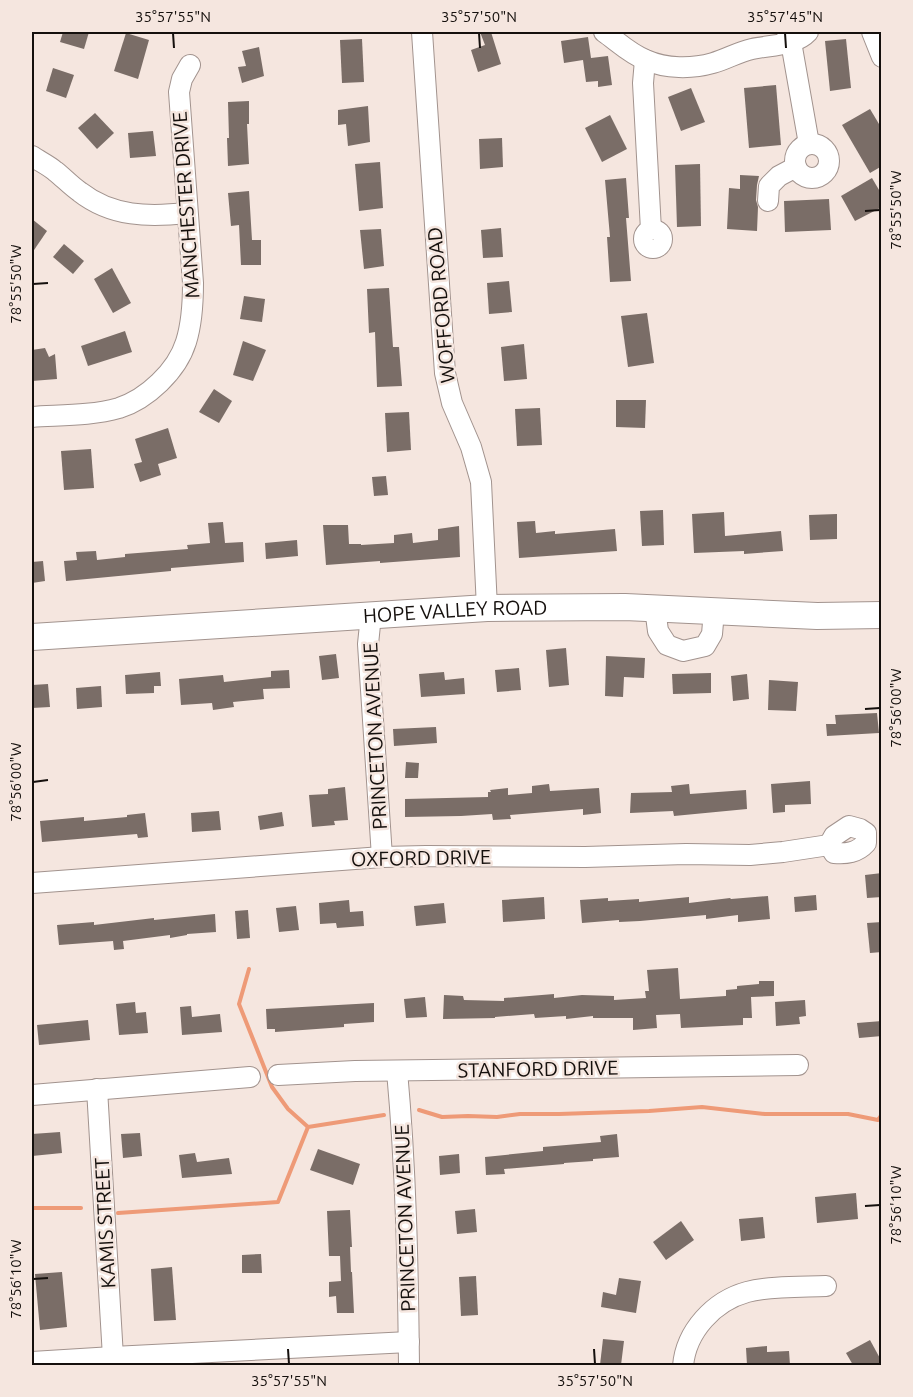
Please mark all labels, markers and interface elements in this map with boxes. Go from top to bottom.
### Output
text: 35°57'55"N [135,8,211,25]
text: 35°57'50"N [441,8,517,25]
text: 35°57'45"N [747,8,823,25]
street label: MANCHESTER DRIVE [167,111,204,299]
text: 78°55'50"W [887,170,904,250]
street label: WOFFORD ROAD [422,226,459,384]
text: 78°55'50"W [7,244,24,324]
street label: HOPE VALLEY ROAD [362,596,547,627]
street label: PRINCETON AVENUE [358,642,391,830]
text: 78°56'00"W [887,668,904,748]
text: 78°56'00"W [7,742,24,822]
street label: OXFORD DRIVE [351,845,491,870]
street label: STANFORD DRIVE [458,1056,618,1081]
street label: PRINCETON AVENUE [390,1124,419,1312]
street label: KAMIS STREET [90,1157,119,1289]
text: 78°56'10"W [887,1165,904,1245]
text: 78°56'10"W [7,1239,24,1319]
text: 35°57'55"N [251,1372,327,1389]
text: 35°57'50"N [557,1372,633,1389]

